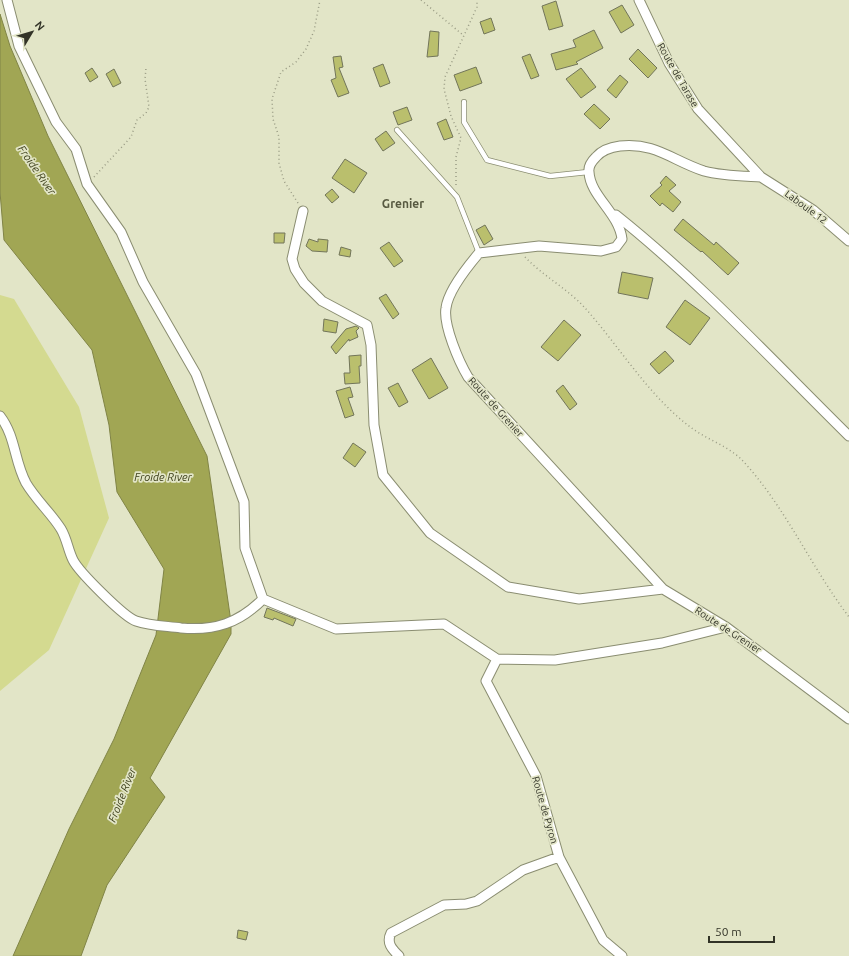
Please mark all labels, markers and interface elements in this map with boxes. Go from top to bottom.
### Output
north arrow [12,12,52,52]
text: N [33,19,47,33]
street label: Route de Tarase [655,41,701,109]
water label: Froide River [16,143,59,198]
street label: Laboule 12 [783,188,829,226]
district label: Grenier [382,197,424,210]
street label: Route de Grenier [466,375,526,439]
water label: Froide River [134,471,192,483]
street label: Route de Grenier [693,605,763,656]
water label: Froide River [106,765,139,824]
street label: Route de Pyron [530,775,560,845]
scale bar [709,918,774,944]
text: 50 m [715,925,742,938]

